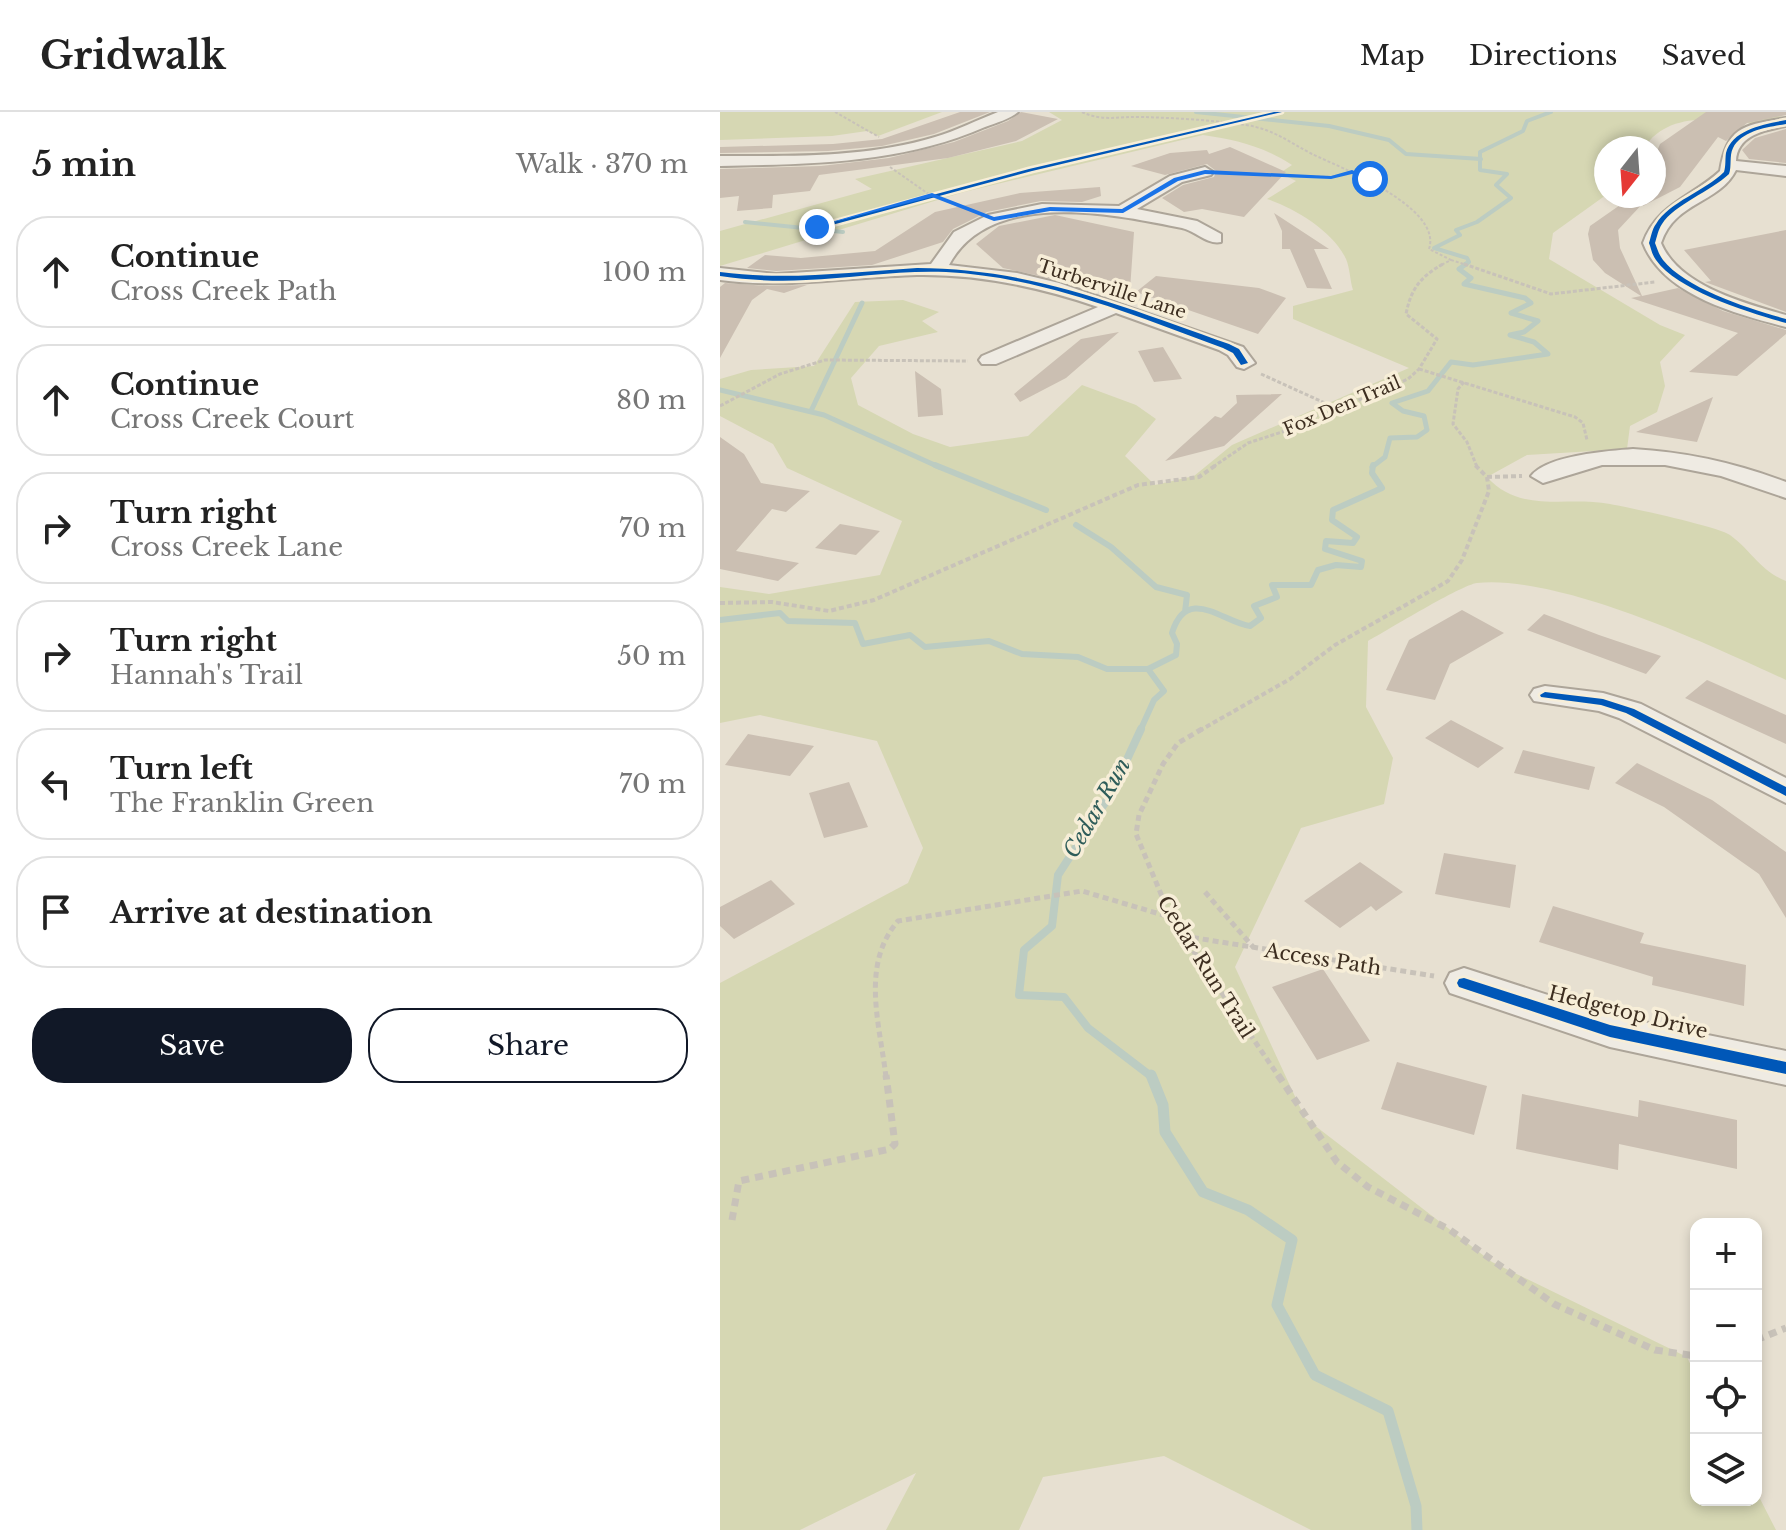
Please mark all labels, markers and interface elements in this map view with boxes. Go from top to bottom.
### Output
text: Gridwalk [40,32,226,79]
text: Map [1360,38,1425,73]
text: Directions [1469,38,1618,73]
text: Saved [1662,38,1746,73]
north arrow [1594,136,1666,208]
text: 5 min [32,143,136,185]
text: Walk · 370 m [516,148,688,180]
route start [1352,161,1388,197]
route end [799,209,835,245]
text: Continue [110,238,259,275]
icon: ahead [34,250,78,294]
street label: Turberville Lane [1035,255,1189,323]
text: 100 m [602,256,686,288]
text: Cross Creek Path [110,275,337,307]
text: Continue [110,366,259,403]
street label: Fox Den Trail [1280,371,1404,441]
icon: ahead [34,378,78,422]
text: 80 m [616,384,686,416]
text: Cross Creek Court [110,403,354,435]
text: Turn right [110,494,277,531]
icon: right [34,506,78,550]
text: 70 m [619,512,686,544]
text: Cross Creek Lane [110,531,343,563]
text: Turn right [110,622,277,659]
icon: right [34,634,78,678]
text: 50 m [617,640,686,672]
text: Hannah's Trail [110,659,303,691]
text: Turn left [110,750,253,787]
water label: Cedar Run [1058,753,1136,863]
icon: left [34,762,78,806]
text: 70 m [619,768,686,800]
text: The Franklin Green [110,787,374,819]
icon: arrive [34,890,78,934]
street label: Cedar Run Trail [1153,891,1259,1043]
text: Arrive at destination [110,894,433,931]
street label: Access Path [1262,938,1383,980]
street label: Hedgetop Drive [1546,981,1710,1043]
button: Save [32,1008,352,1083]
button: Share [368,1008,688,1083]
map controls [1690,1218,1762,1506]
button: + [1690,1218,1762,1290]
button: − [1690,1290,1762,1362]
button: locate [1690,1362,1762,1434]
button: layers [1690,1434,1762,1506]

